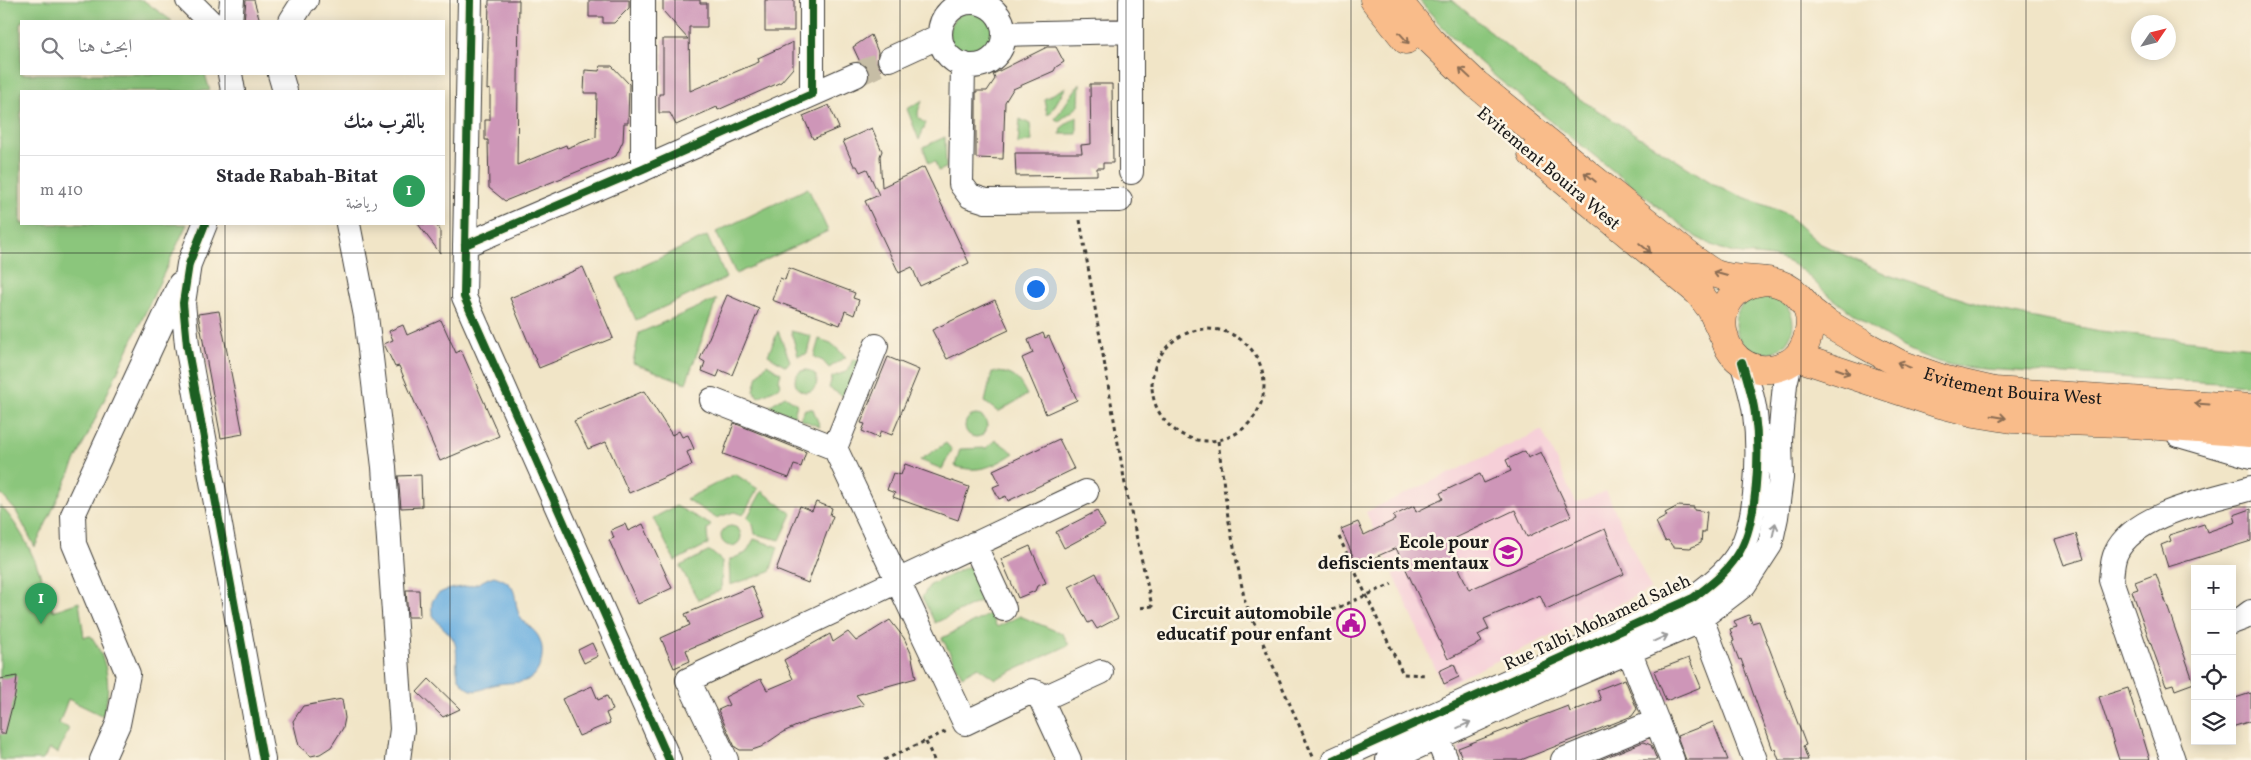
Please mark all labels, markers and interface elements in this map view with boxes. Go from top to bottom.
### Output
north arrow [2131,15,2176,60]
search box [20,20,445,75]
one-way arrow [1398,31,1410,44]
icon: search [38,34,66,62]
text: ابحث هنا [78,34,132,60]
one-way arrow [1459,67,1471,80]
street label: Evitement Bouira West [1471,102,1625,237]
text: بالقرب منك [343,108,425,137]
text: Stade Rabah-Bitat [216,164,378,190]
one-way arrow [1584,171,1597,182]
text: 410 m [40,180,83,202]
text: 1 [406,180,412,202]
text: رياضة [346,193,378,215]
one-way arrow [1639,242,1652,254]
one-way arrow [1712,268,1728,278]
your location [1023,276,1049,302]
one-way arrow [1897,360,1912,369]
street label: Evitement Bouira West [1920,362,2103,412]
one-way arrow [1835,367,1851,376]
one-way arrow [2195,399,2211,409]
one-way arrow [1991,412,2007,422]
one-way arrow [1769,523,1779,539]
place label: Ecole pour defiscients mentaux [1318,531,1489,577]
school or university icon: Ecole pour defiscients mentaux [1493,537,1523,567]
map controls [2191,565,2236,745]
button: + [2191,565,2236,610]
street label: Rue Talbi Mohamed Saleh [1500,569,1696,678]
pin: 1 [25,583,57,624]
place label: Circuit automobile educatif pour enfant [1156,602,1332,648]
public building icon: Circuit automobile educatif pour enfant [1336,608,1366,638]
button: − [2191,610,2236,655]
one-way arrow [1653,632,1668,642]
button: locate [2191,655,2236,700]
button: layers [2191,700,2236,745]
one-way arrow [1456,719,1471,729]

